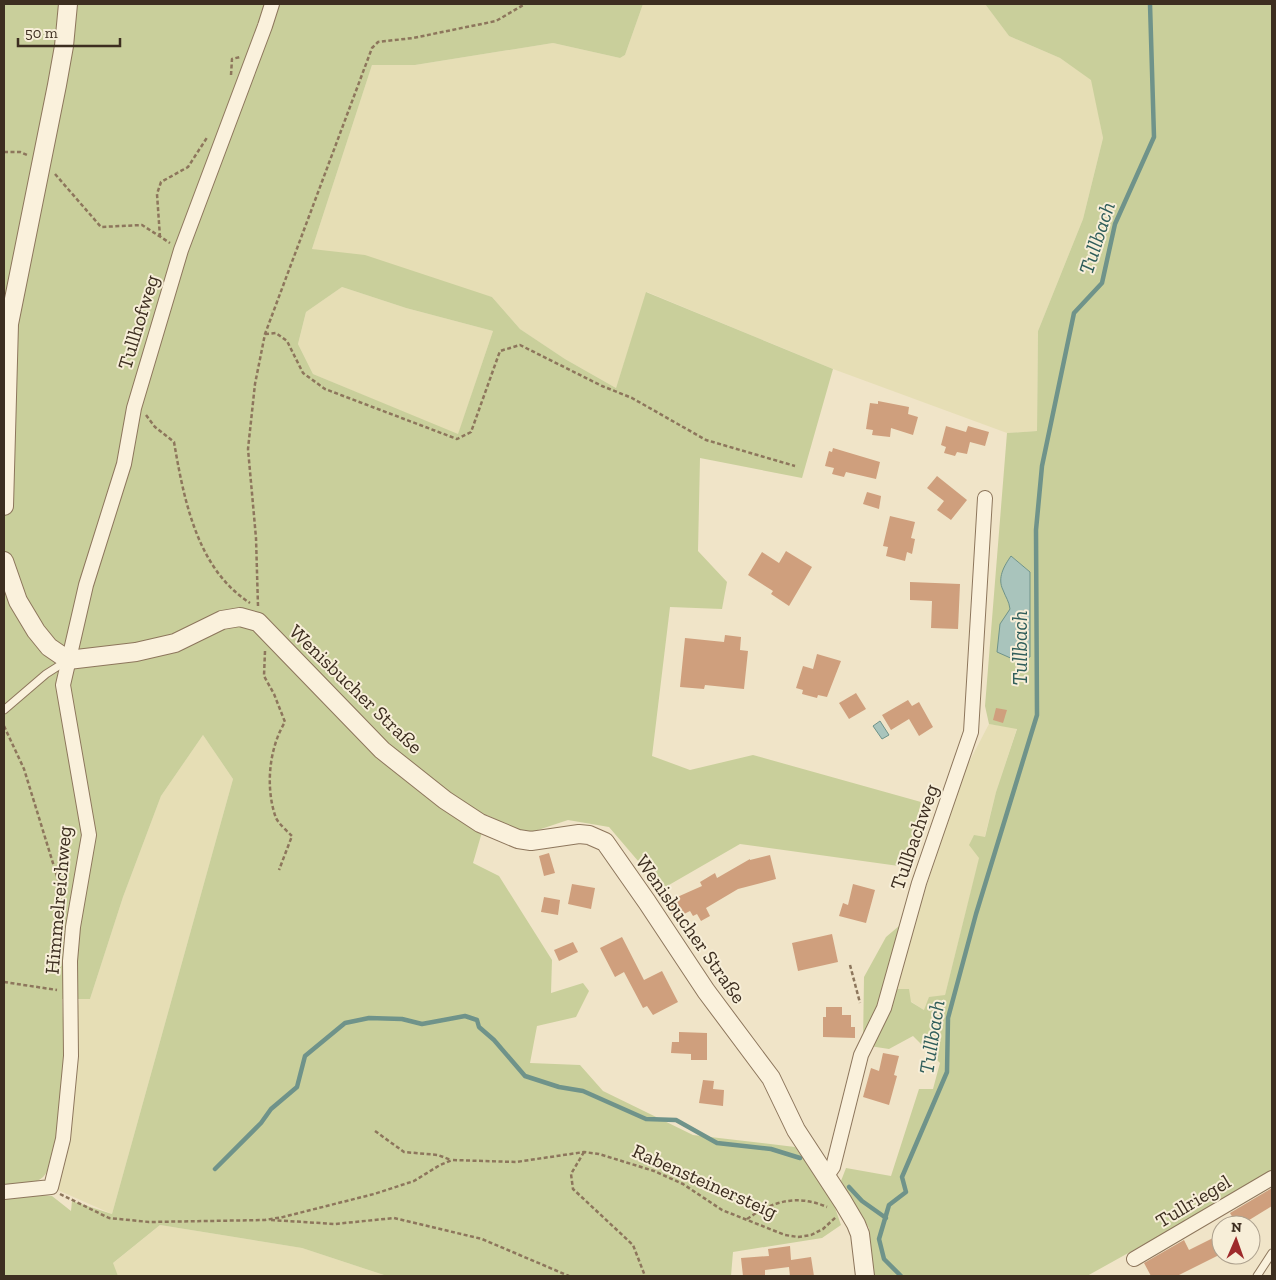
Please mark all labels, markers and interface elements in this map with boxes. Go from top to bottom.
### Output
scale bar [18,15,120,47]
text: 50 m [25,24,58,42]
water label: Tullbach [1073,198,1120,277]
street label: Tullhofweg [112,272,164,372]
water label: Tullbach [1007,611,1032,685]
street label: Wenisbucher Straße [284,619,428,759]
street label: Tullbachweg [885,781,943,893]
street label: Himmelreichweg [40,825,76,975]
street label: Wenisbucher Straße [631,850,751,1008]
water label: Tullbach [913,998,950,1076]
street label: Rabensteinersteig [629,1138,781,1224]
street label: Tullriegel [1151,1169,1235,1233]
north arrow [1211,1215,1261,1265]
text: N [1231,1219,1242,1236]

